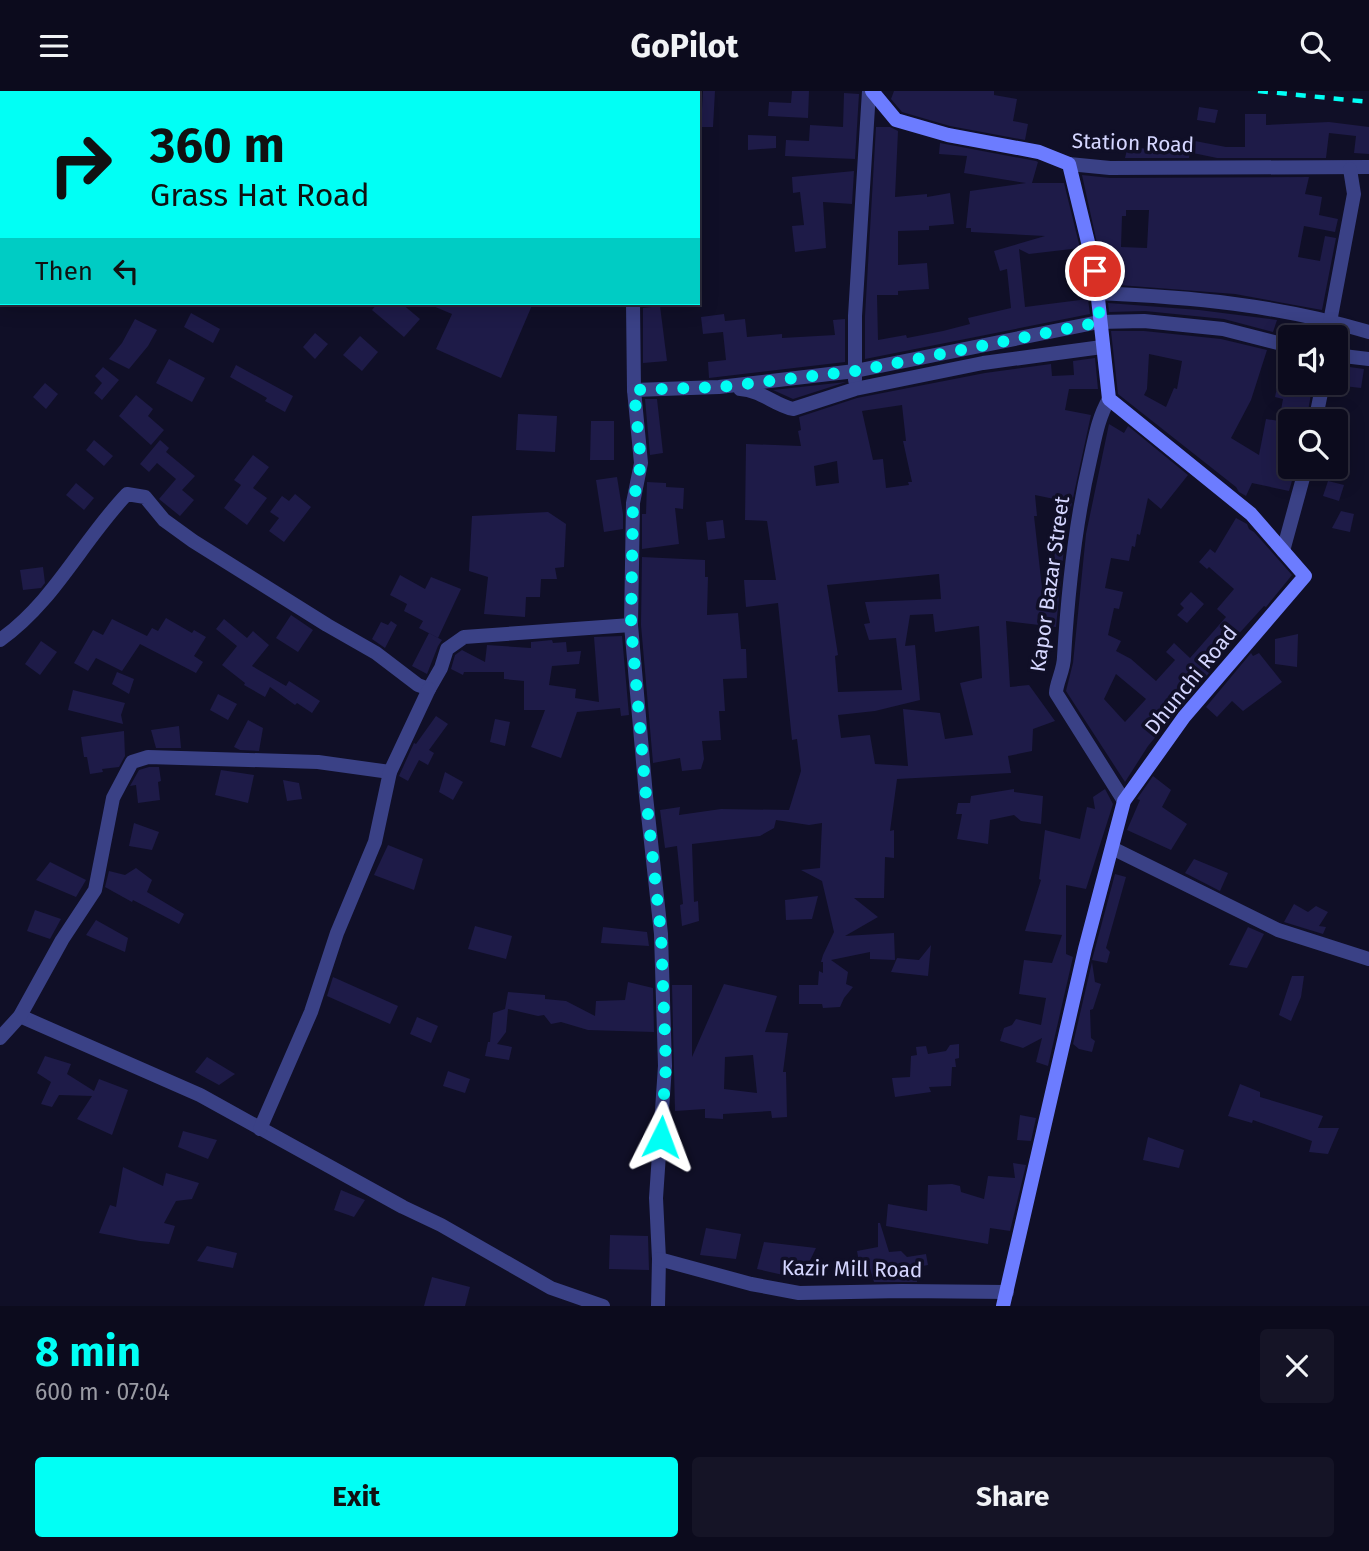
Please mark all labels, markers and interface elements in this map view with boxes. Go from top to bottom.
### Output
icon: menu [35,27,73,65]
text: GoPilot [631,27,738,65]
icon: search [1296,27,1334,65]
text: 360 m [150,116,285,175]
icon: right [35,119,126,210]
street label: Station Road [1071,128,1195,158]
text: Grass Hat Road [150,176,370,214]
pin [1065,241,1125,301]
icon: left [107,252,145,290]
icon: arrive [1076,252,1114,290]
text: Then [35,256,93,287]
map controls [1278,325,1348,479]
button: sound [1278,325,1348,395]
button: search [1278,409,1348,479]
street label: Kapor Bazar Street [1025,494,1075,674]
street label: Dhunchi Road [1139,620,1243,740]
position arrow [624,1100,698,1174]
street label: Kazir Mill Road [781,1255,923,1283]
text: 8 min [35,1327,141,1377]
button: close [1260,1329,1334,1403]
text: 600 m · 07:04 [35,1378,170,1406]
button: Exit [35,1457,678,1537]
button: Share [692,1457,1334,1537]

